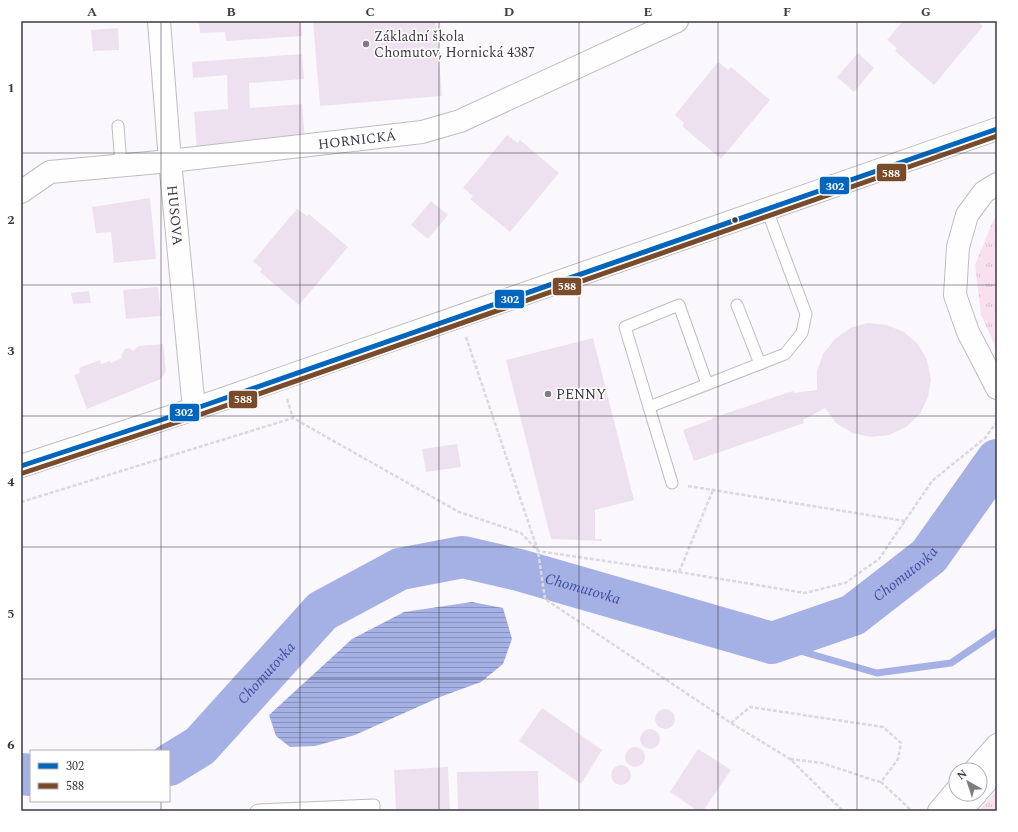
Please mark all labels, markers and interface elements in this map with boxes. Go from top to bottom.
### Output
text: A [87,2,97,22]
text: B [226,2,236,22]
text: C [365,2,375,22]
text: D [504,2,514,22]
text: E [644,2,653,22]
text: F [783,2,791,22]
text: G [921,2,931,22]
place label: Základní škola Chomutov, Hornická 4387 [374,26,535,63]
marker: Základní škola Chomutov, Hornická 4387 [361,39,371,49]
text: 1 [7,78,15,98]
street label: HORNICKÁ [317,125,398,155]
line badge: 588 [876,163,907,182]
text: 588 [882,165,900,182]
line badge: 302 [819,176,850,195]
text: 302 [826,178,844,195]
street label: HUSOVA [161,184,188,247]
text: 2 [7,210,15,230]
unlabelled marker [730,215,740,225]
line badge: 588 [552,277,582,296]
text: 588 [558,278,576,295]
line badge: 302 [494,289,525,309]
text: 302 [501,291,519,308]
text: 3 [7,341,15,361]
place label: PENNY [556,384,606,405]
marker: PENNY [543,389,553,399]
line badge: 588 [228,390,258,409]
text: 588 [234,391,252,408]
line badge: 302 [169,403,200,422]
text: 302 [175,404,193,421]
text: 4 [7,472,15,492]
water label: Chomutovka [868,542,944,608]
water label: Chomutovka [542,567,624,611]
text: 5 [7,604,15,624]
water label: Chomutovka [232,636,301,710]
text: 6 [7,735,15,755]
legend [30,750,170,802]
text: 302 [66,757,84,776]
north arrow [948,762,988,802]
text: N [953,765,971,784]
text: 588 [66,777,84,796]

